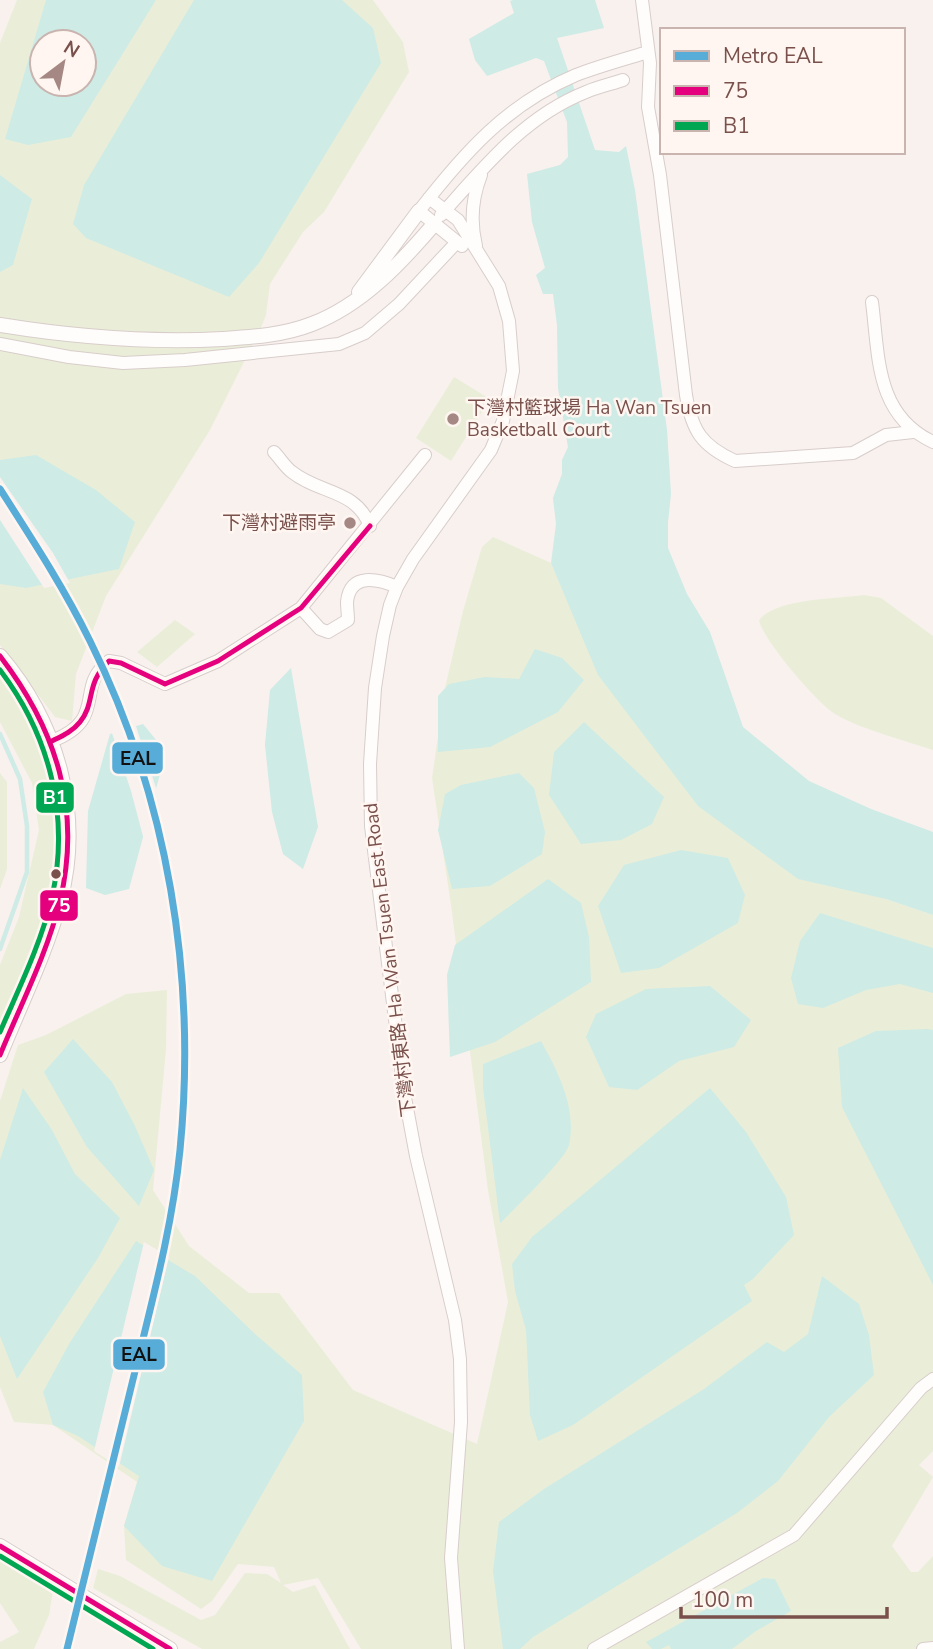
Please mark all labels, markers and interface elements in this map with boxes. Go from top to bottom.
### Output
north arrow [28,28,98,98]
legend [660,28,905,154]
text: N [59,35,84,64]
text: Metro EAL [723,42,823,70]
text: 75 [723,77,748,105]
text: B1 [723,112,750,140]
place label: 下灣村籃球場 Ha Wan Tsuen Basketball Court [467,395,712,443]
marker: 下灣村籃球場 Ha Wan Tsuen Basketball Court [445,411,461,427]
place label: 下灣村避雨亭 [222,510,336,536]
marker: 下灣村避雨亭 [342,515,358,531]
line badge: EAL [111,741,164,775]
text: EAL [120,746,156,772]
line badge: B1 [35,781,75,814]
text: B1 [43,785,67,811]
street label: 下灣村東路 Ha Wan Tsuen East Road [358,801,422,1119]
unlabelled marker [49,867,63,881]
line badge: 75 [39,889,79,922]
text: 75 [48,893,70,919]
line badge: EAL [112,1338,166,1371]
text: EAL [121,1342,157,1368]
scale bar [681,1576,888,1620]
text: 100 m [692,1586,753,1614]

